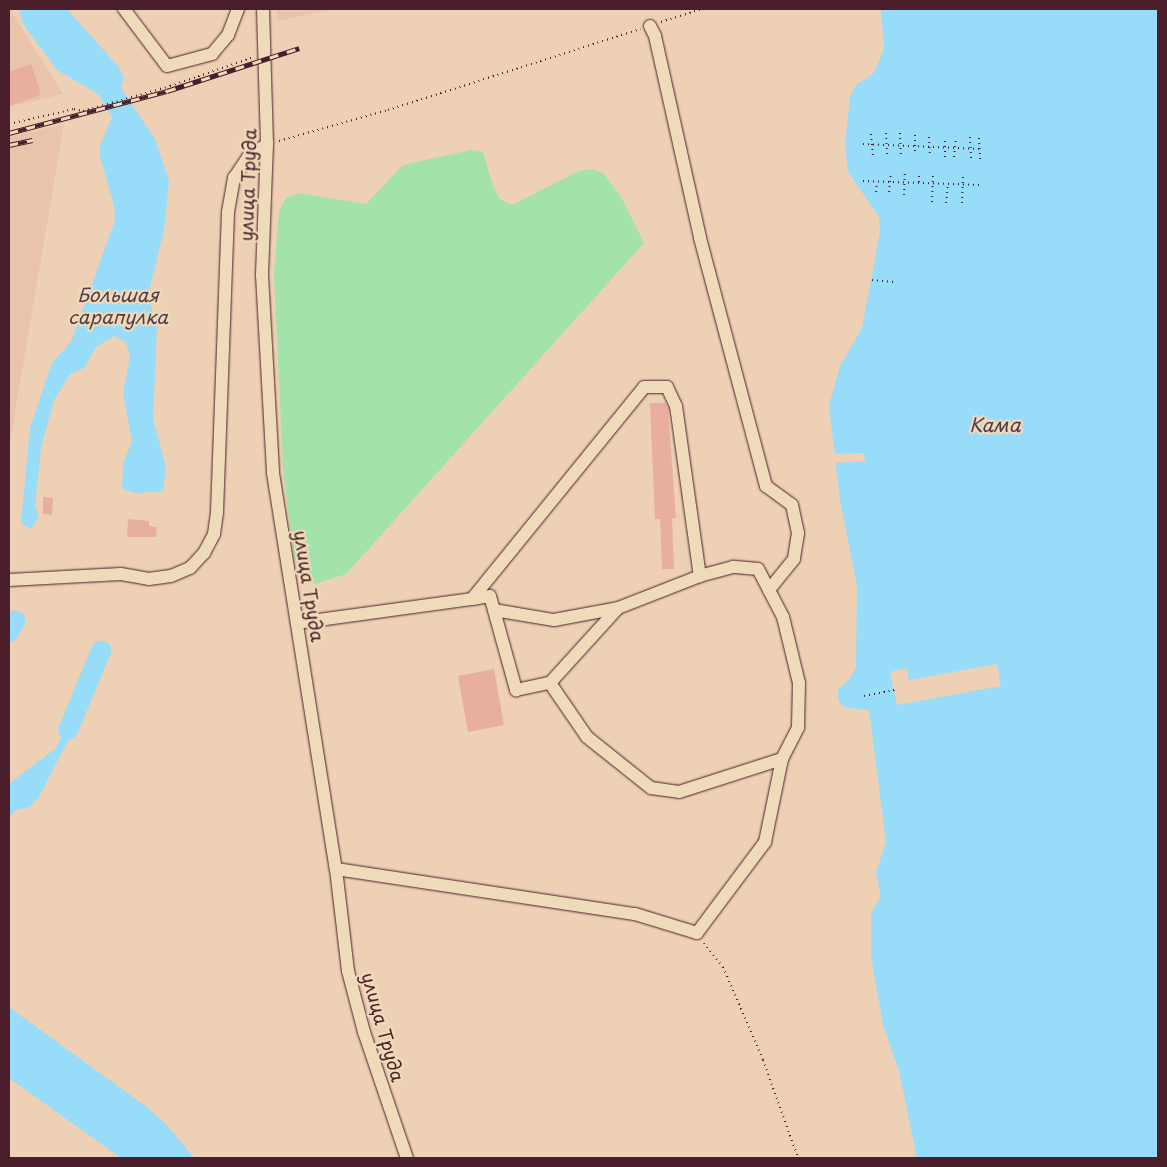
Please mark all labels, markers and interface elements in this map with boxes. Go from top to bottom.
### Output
street label: улица Труда [235,128,261,242]
water label: Большая сарапулка [68,284,168,328]
water label: Кама [969,414,1021,436]
street label: улица Труда [289,528,329,644]
street label: улица Труда [357,969,409,1085]

